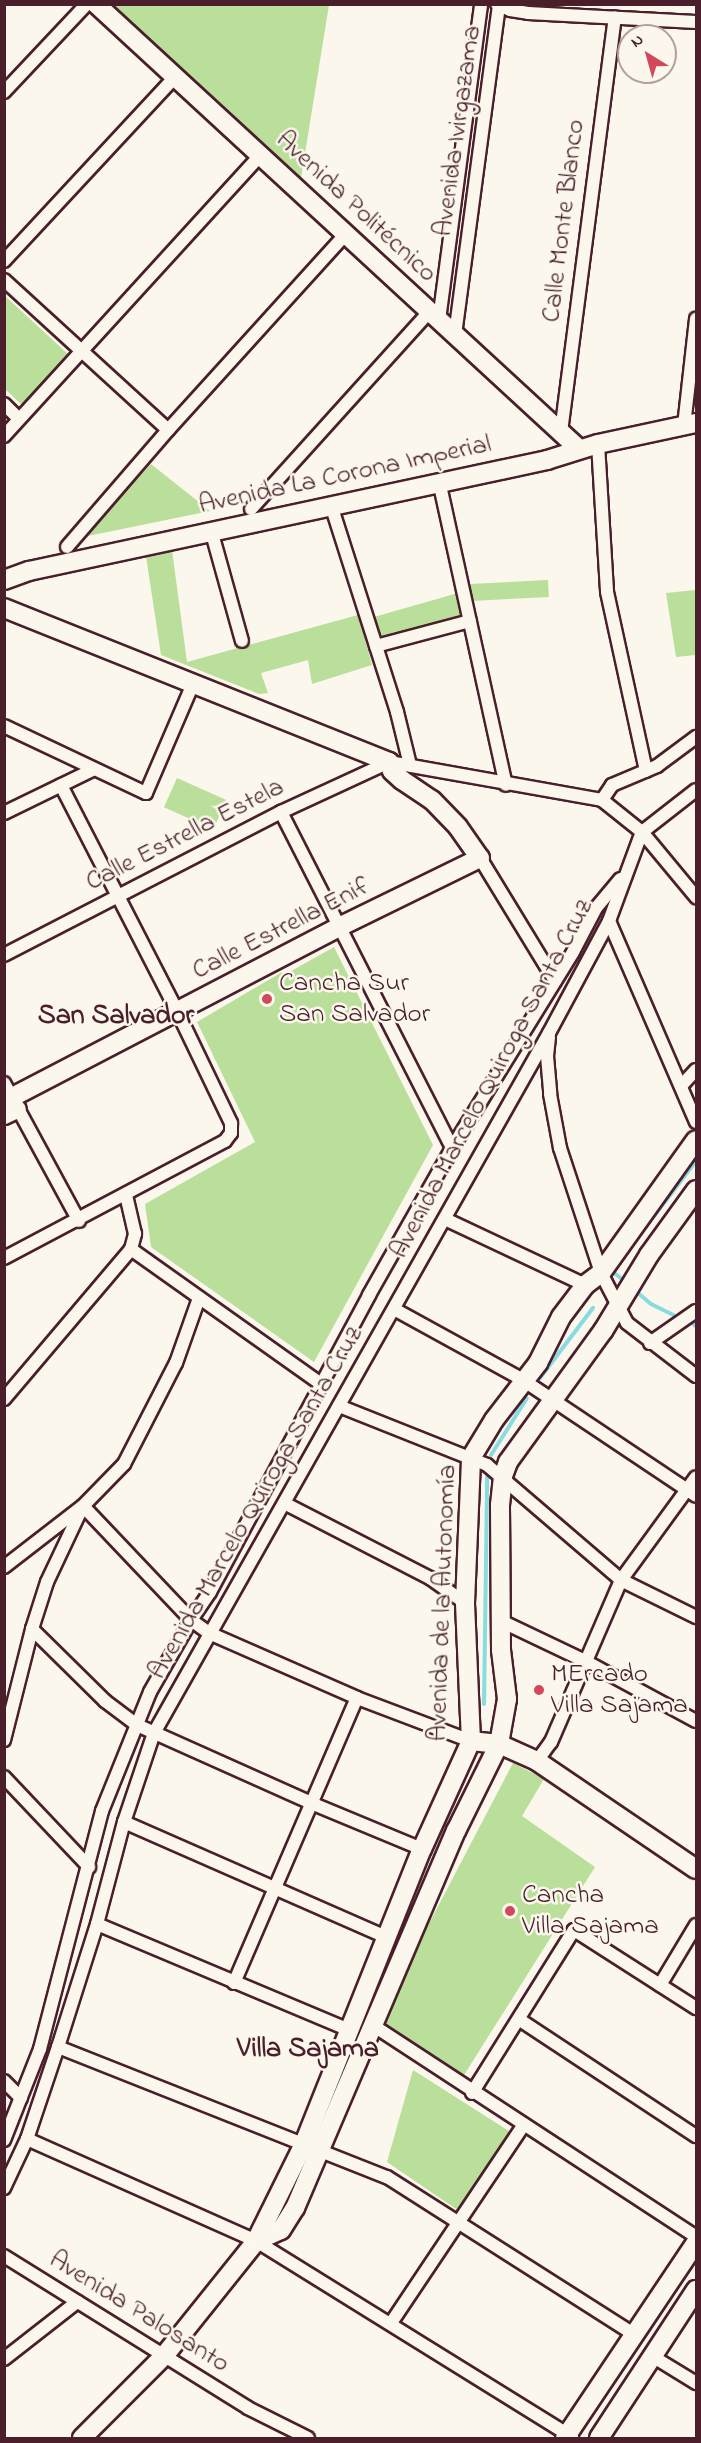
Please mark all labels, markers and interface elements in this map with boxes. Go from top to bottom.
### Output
street label: Avenida Ivirgazama [427,23,489,239]
north arrow [617,24,677,84]
text: N [626,28,649,54]
street label: Calle Monte Blanco [535,118,593,324]
street label: Avenida Politécnico [269,124,443,290]
street label: Avenida La Corona Imperial [196,428,494,522]
street label: Calle Estrella Estela [81,771,289,899]
street label: Calle Estrella Enif [187,870,375,988]
street label: Avenida Marcelo Quiroga Santa Cruz [383,894,601,1264]
place label: Cancha Sur San Salvador [279,967,430,1030]
marker: Cancha Sur San Salvador [260,992,274,1006]
district label: San Salvador [38,1000,194,1034]
street label: Avenida Marcelo Quiroga Santa Cruz [141,1321,371,1685]
street label: Avenida de la Autonomía [422,1464,464,1742]
place label: MErcado Villa Sajama [551,1658,688,1721]
marker: MErcado Villa Sajama [532,1683,546,1697]
place label: Cancha Villa Sajama [522,1879,659,1942]
marker: Cancha Villa Sajama [503,1904,517,1918]
district label: Villa Sajama [237,2033,379,2067]
street label: Avenida Palosanto [43,2244,235,2380]

